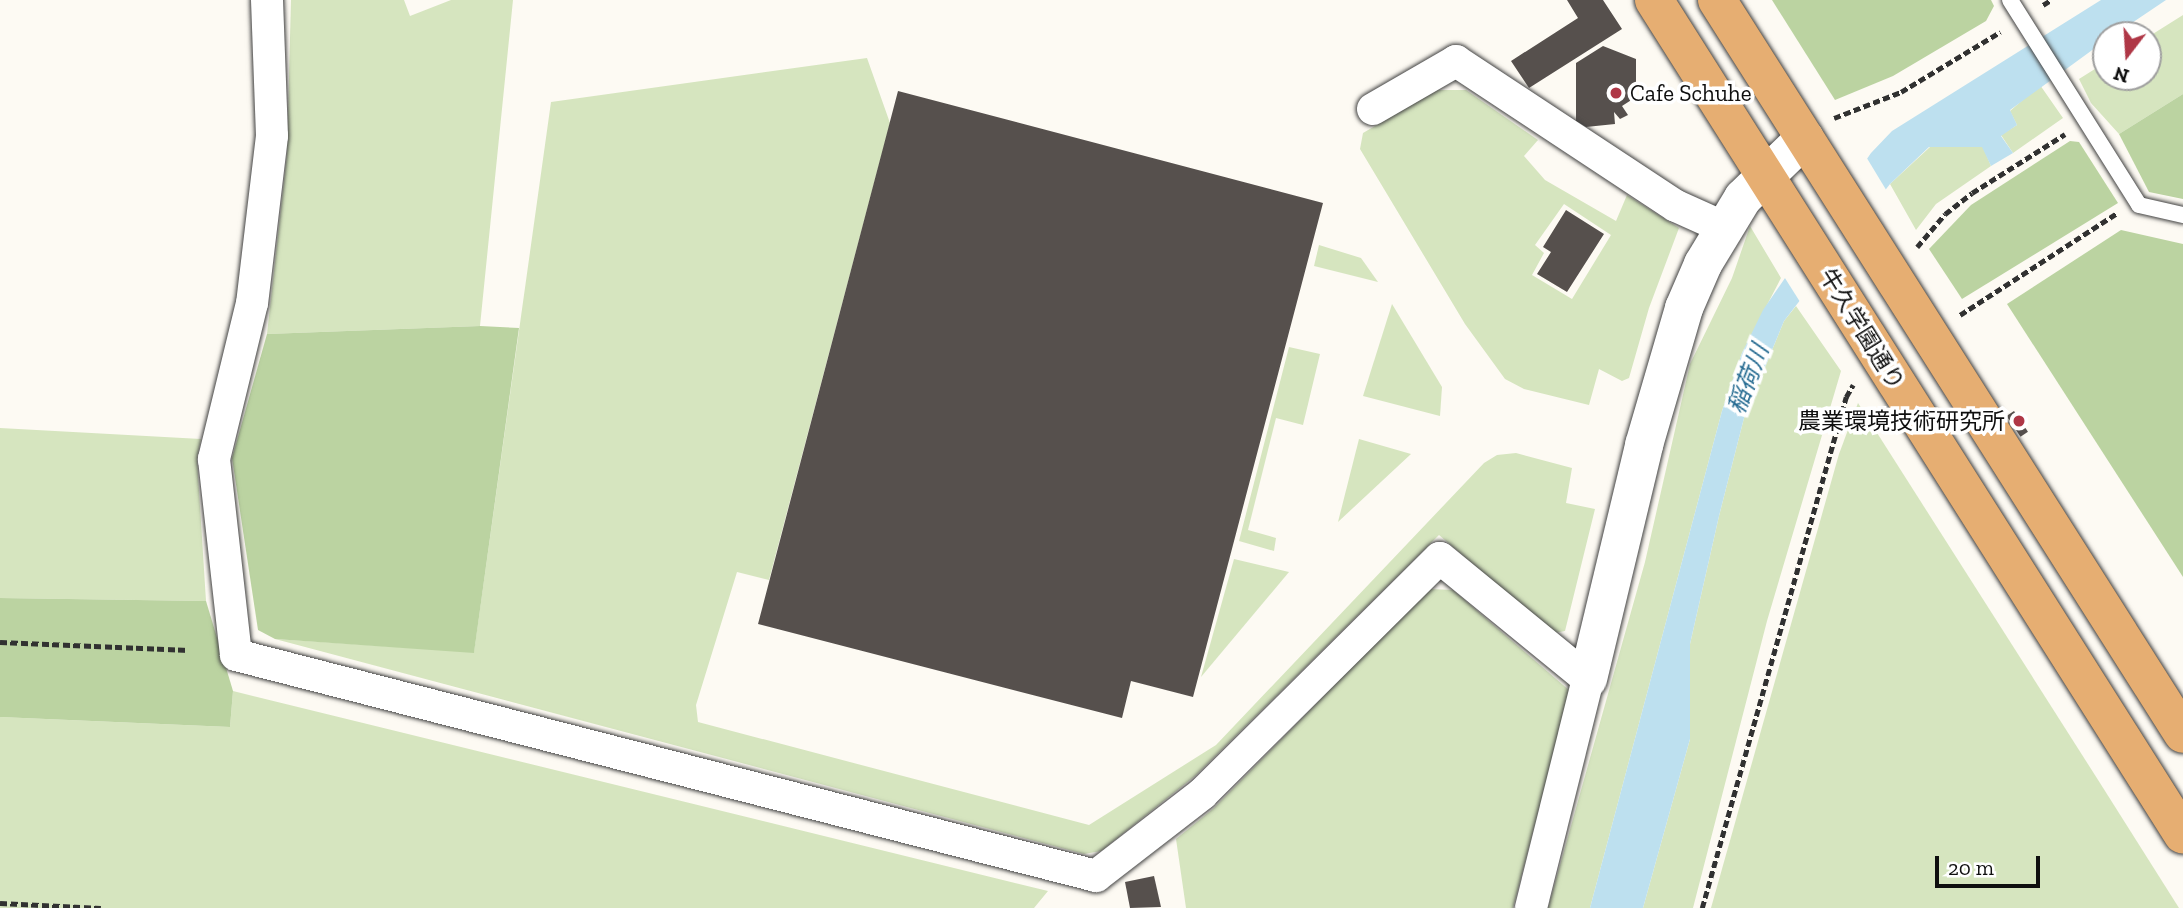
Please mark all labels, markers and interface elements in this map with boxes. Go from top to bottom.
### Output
north arrow [2092,21,2162,91]
text: N [2111,62,2132,88]
place label: Cafe Schuhe [1630,79,1752,107]
marker: Cafe Schuhe [1608,85,1624,101]
street label: 牛久学園通り [1814,263,1910,395]
water label: 稲荷川 [1722,340,1774,418]
place label: 農業環境技術研究所 [1798,407,2005,435]
marker: 農業環境技術研究所 [2011,413,2027,429]
scale bar [1938,842,2043,886]
text: 20 m [1948,855,1994,880]

